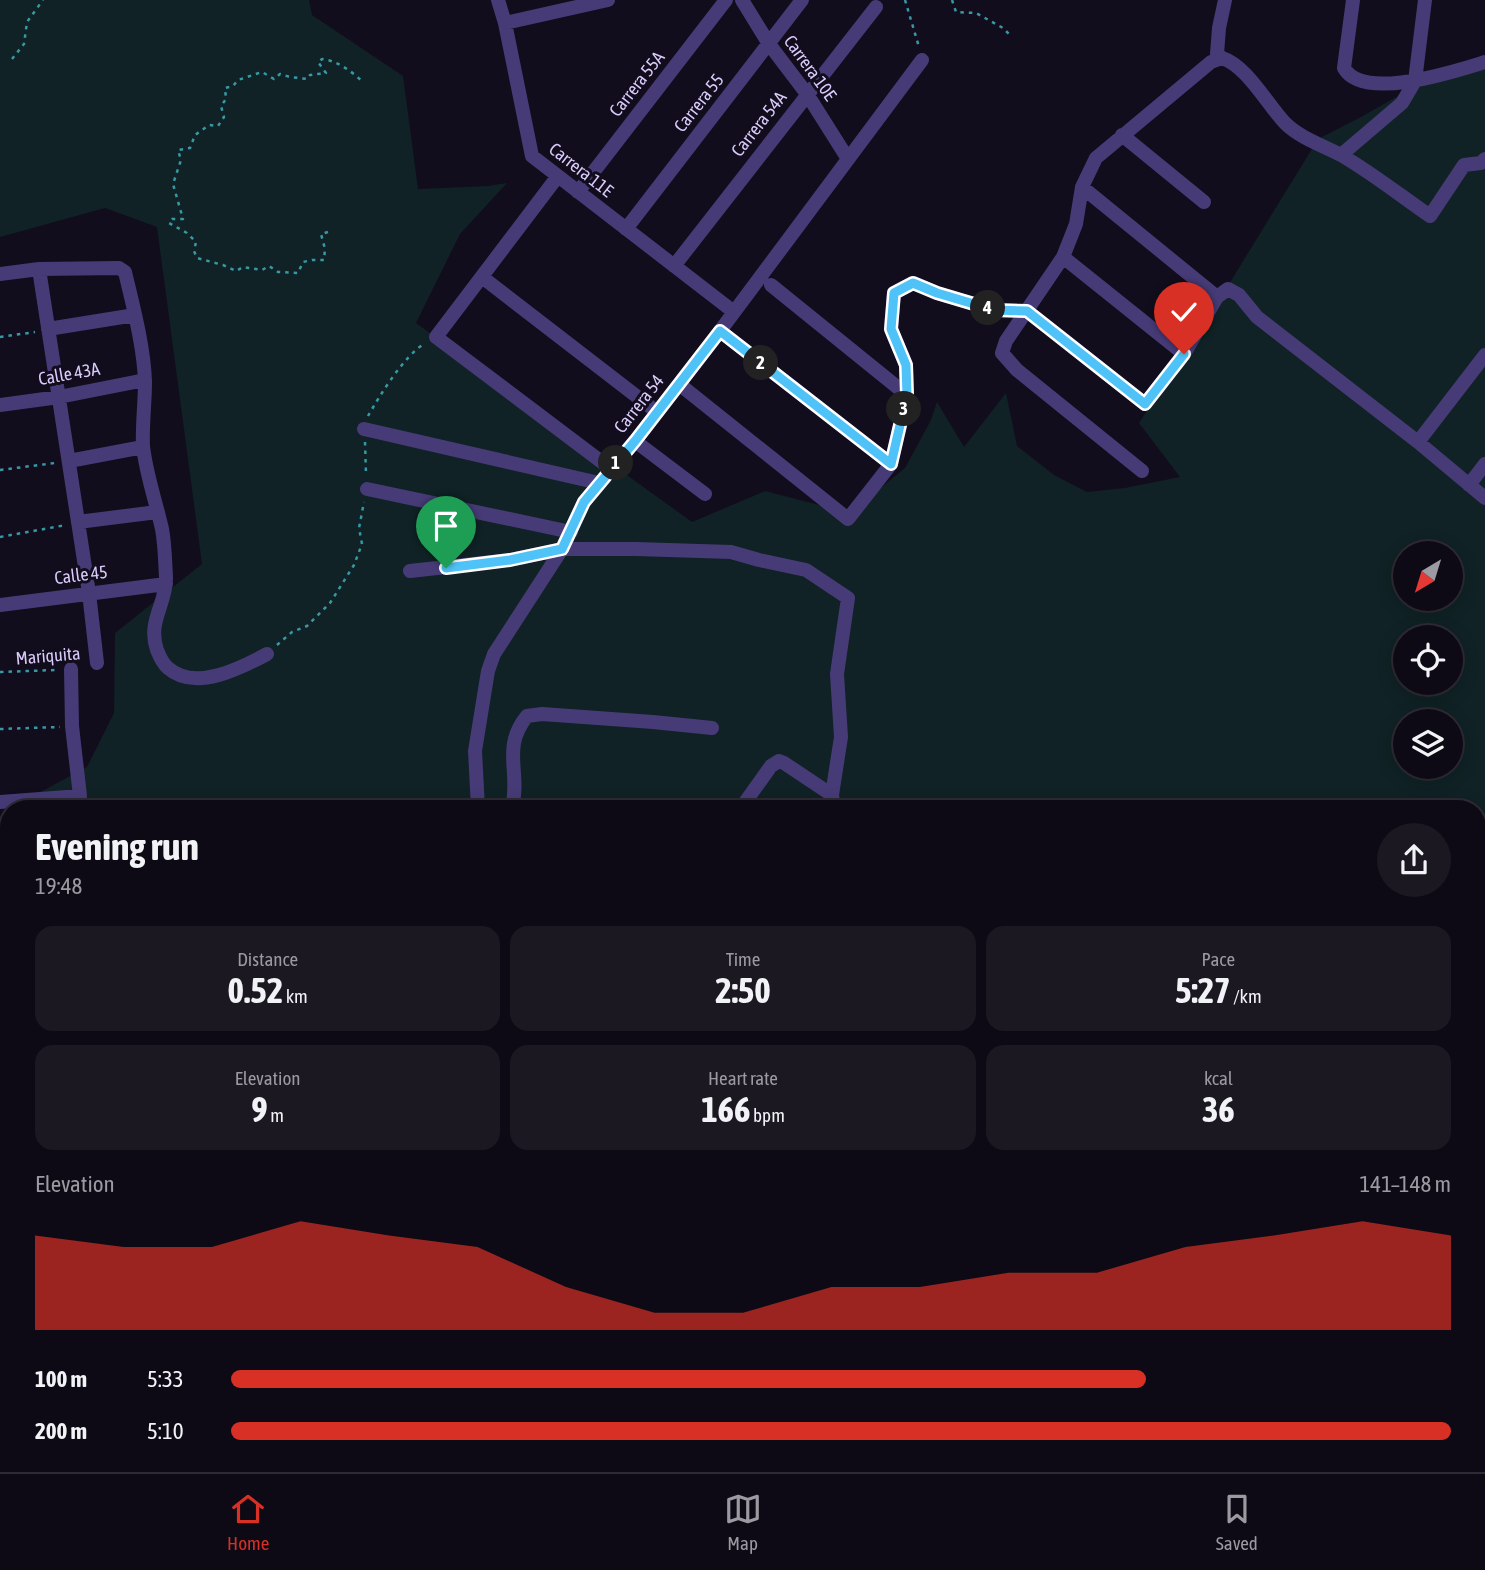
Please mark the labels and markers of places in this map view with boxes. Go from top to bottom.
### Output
pin [1154,282,1214,354]
pin: 4 [970,290,1006,326]
pin: 2 [744,346,778,380]
pin: 3 [886,392,922,426]
pin: 1 [598,446,634,480]
pin [416,496,476,568]

